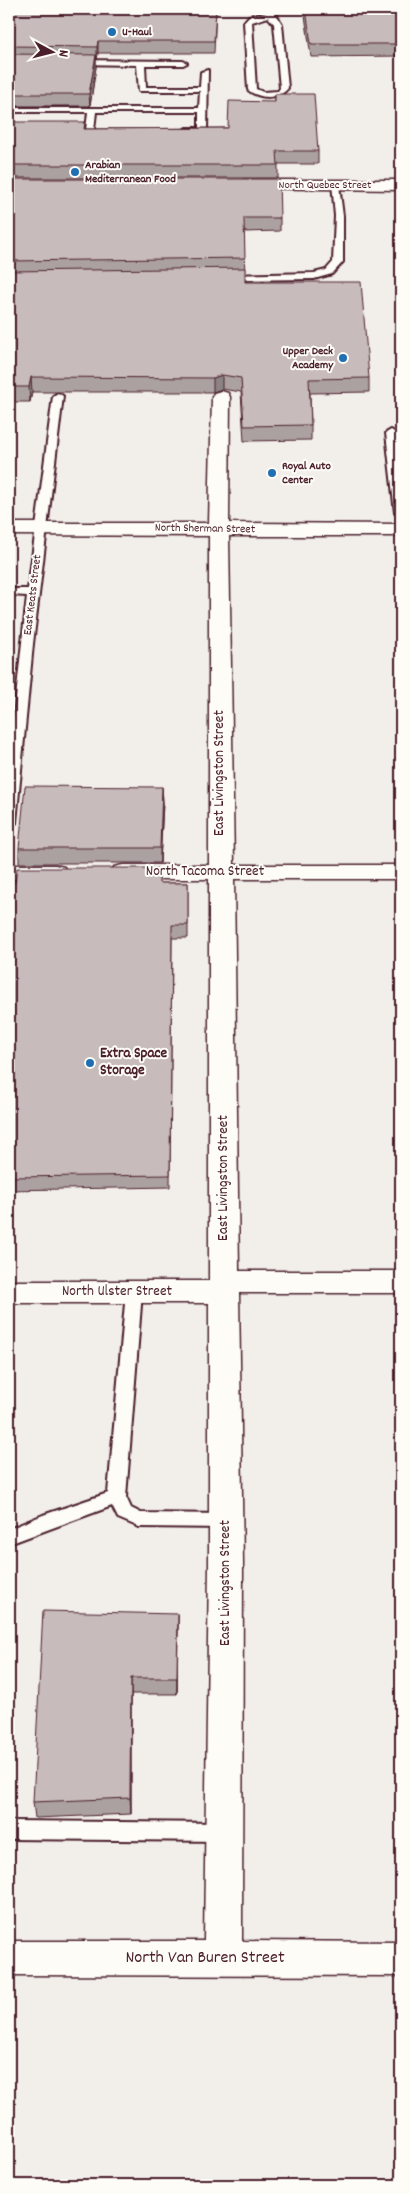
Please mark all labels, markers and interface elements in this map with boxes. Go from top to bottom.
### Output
place label: U-Haul [122,24,152,41]
marker: U-Haul [106,26,118,38]
north arrow [28,28,78,78]
text: N [53,49,73,58]
place label: Arabian Mediterranean Food [85,157,176,188]
marker: Arabian Mediterranean Food [69,166,81,178]
street label: North Quebec Street [278,177,372,194]
place label: Upper Deck Academy [282,343,334,374]
marker: Upper Deck Academy [337,352,349,364]
place label: Royal Auto Center [282,458,331,489]
marker: Royal Auto Center [266,467,278,479]
street label: North Sherman Street [155,520,256,538]
street label: East Keats Street [20,553,46,636]
street label: East Livingston Street [209,710,231,836]
street label: North Tacoma Street [146,861,265,883]
place label: Extra Space Storage [100,1043,168,1082]
marker: Extra Space Storage [84,1057,96,1069]
street label: East Livingston Street [213,1115,235,1241]
street label: North Ulster Street [62,1281,173,1303]
street label: East Livingston Street [215,1520,237,1646]
street label: North Van Buren Street [125,1946,285,1971]

